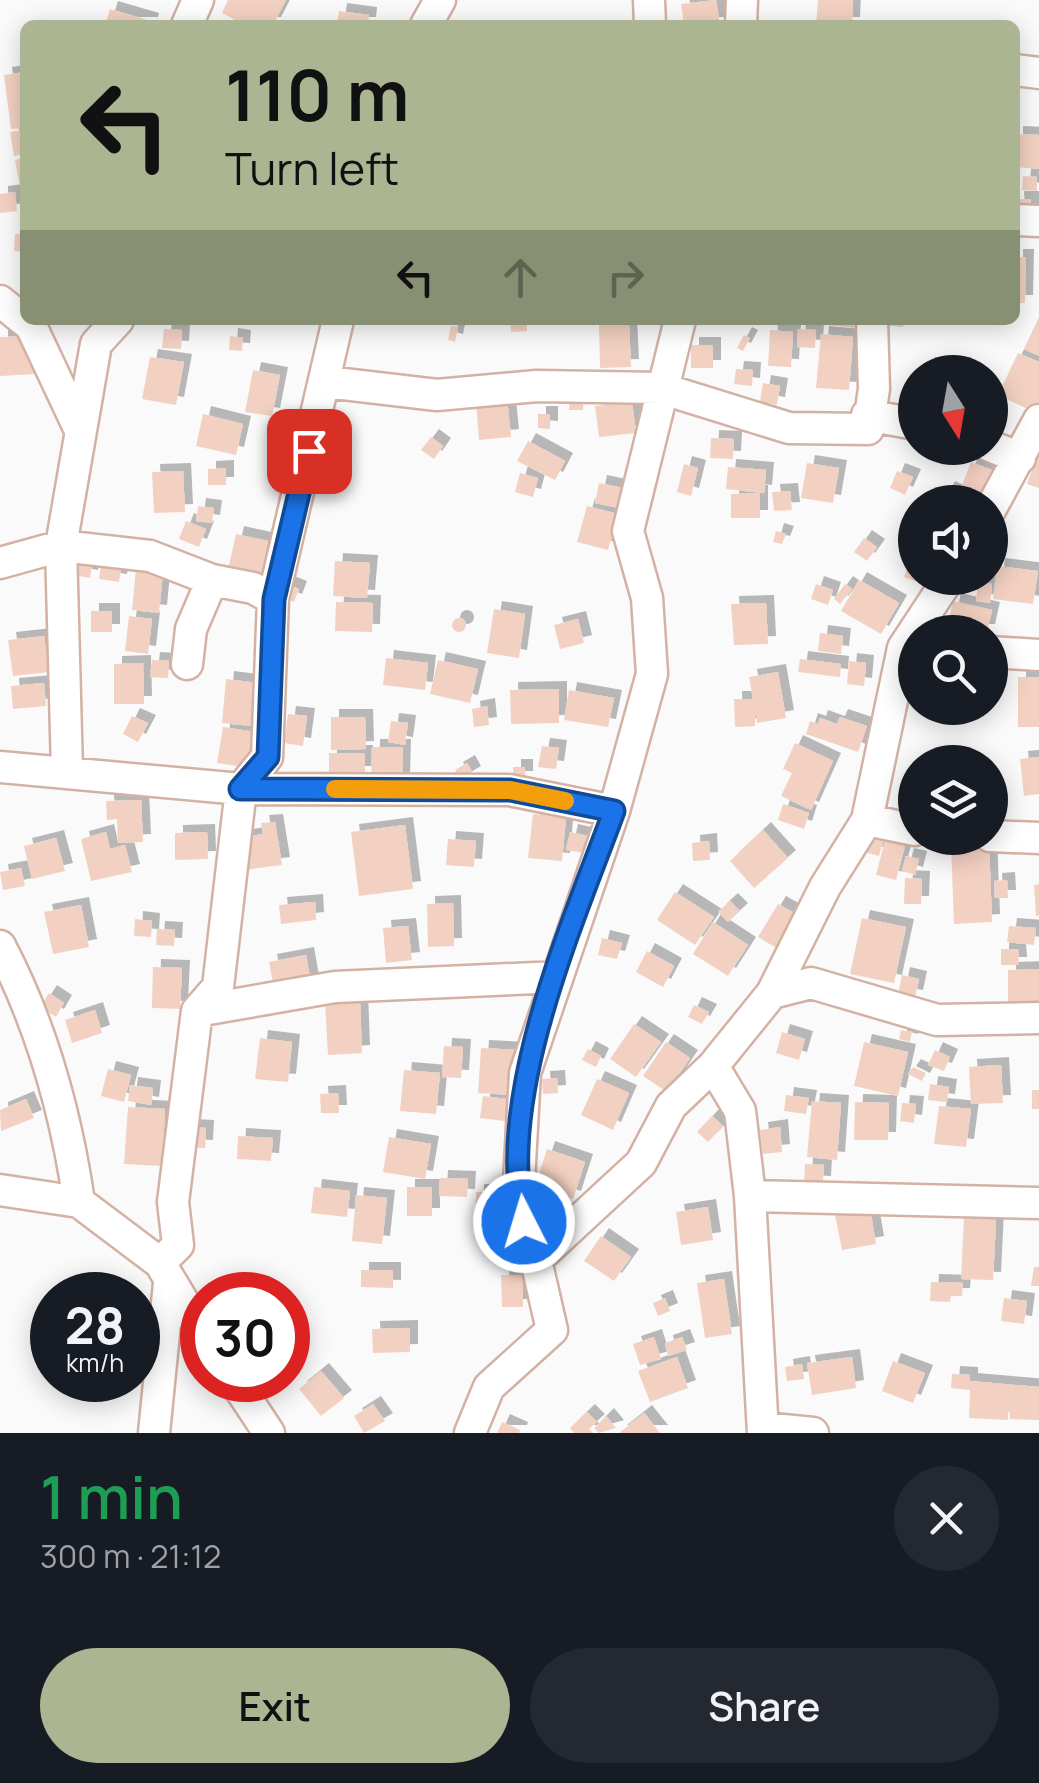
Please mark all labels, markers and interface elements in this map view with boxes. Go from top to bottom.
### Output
text: 110 m [225,46,409,142]
icon: left [60,60,190,190]
text: Turn left [225,137,399,199]
icon: left [388,250,443,305]
icon: ahead [493,250,548,305]
icon: right [598,250,653,305]
north arrow [898,355,1008,465]
map controls [898,355,1008,855]
pin [267,409,352,494]
icon: arrive [282,424,337,479]
button: sound [898,485,1008,595]
button: search [898,615,1008,725]
button: layers [898,745,1008,855]
position arrow [472,1170,576,1274]
speed limit sign: 30 [180,1272,310,1402]
text: 28 [65,1291,125,1359]
text: km/h [66,1345,124,1380]
text: 1 min [40,1455,183,1537]
button: close [894,1466,999,1571]
text: 300 m · 21:12 [40,1534,221,1578]
button: Exit [40,1648,510,1763]
button: Share [530,1648,999,1763]

